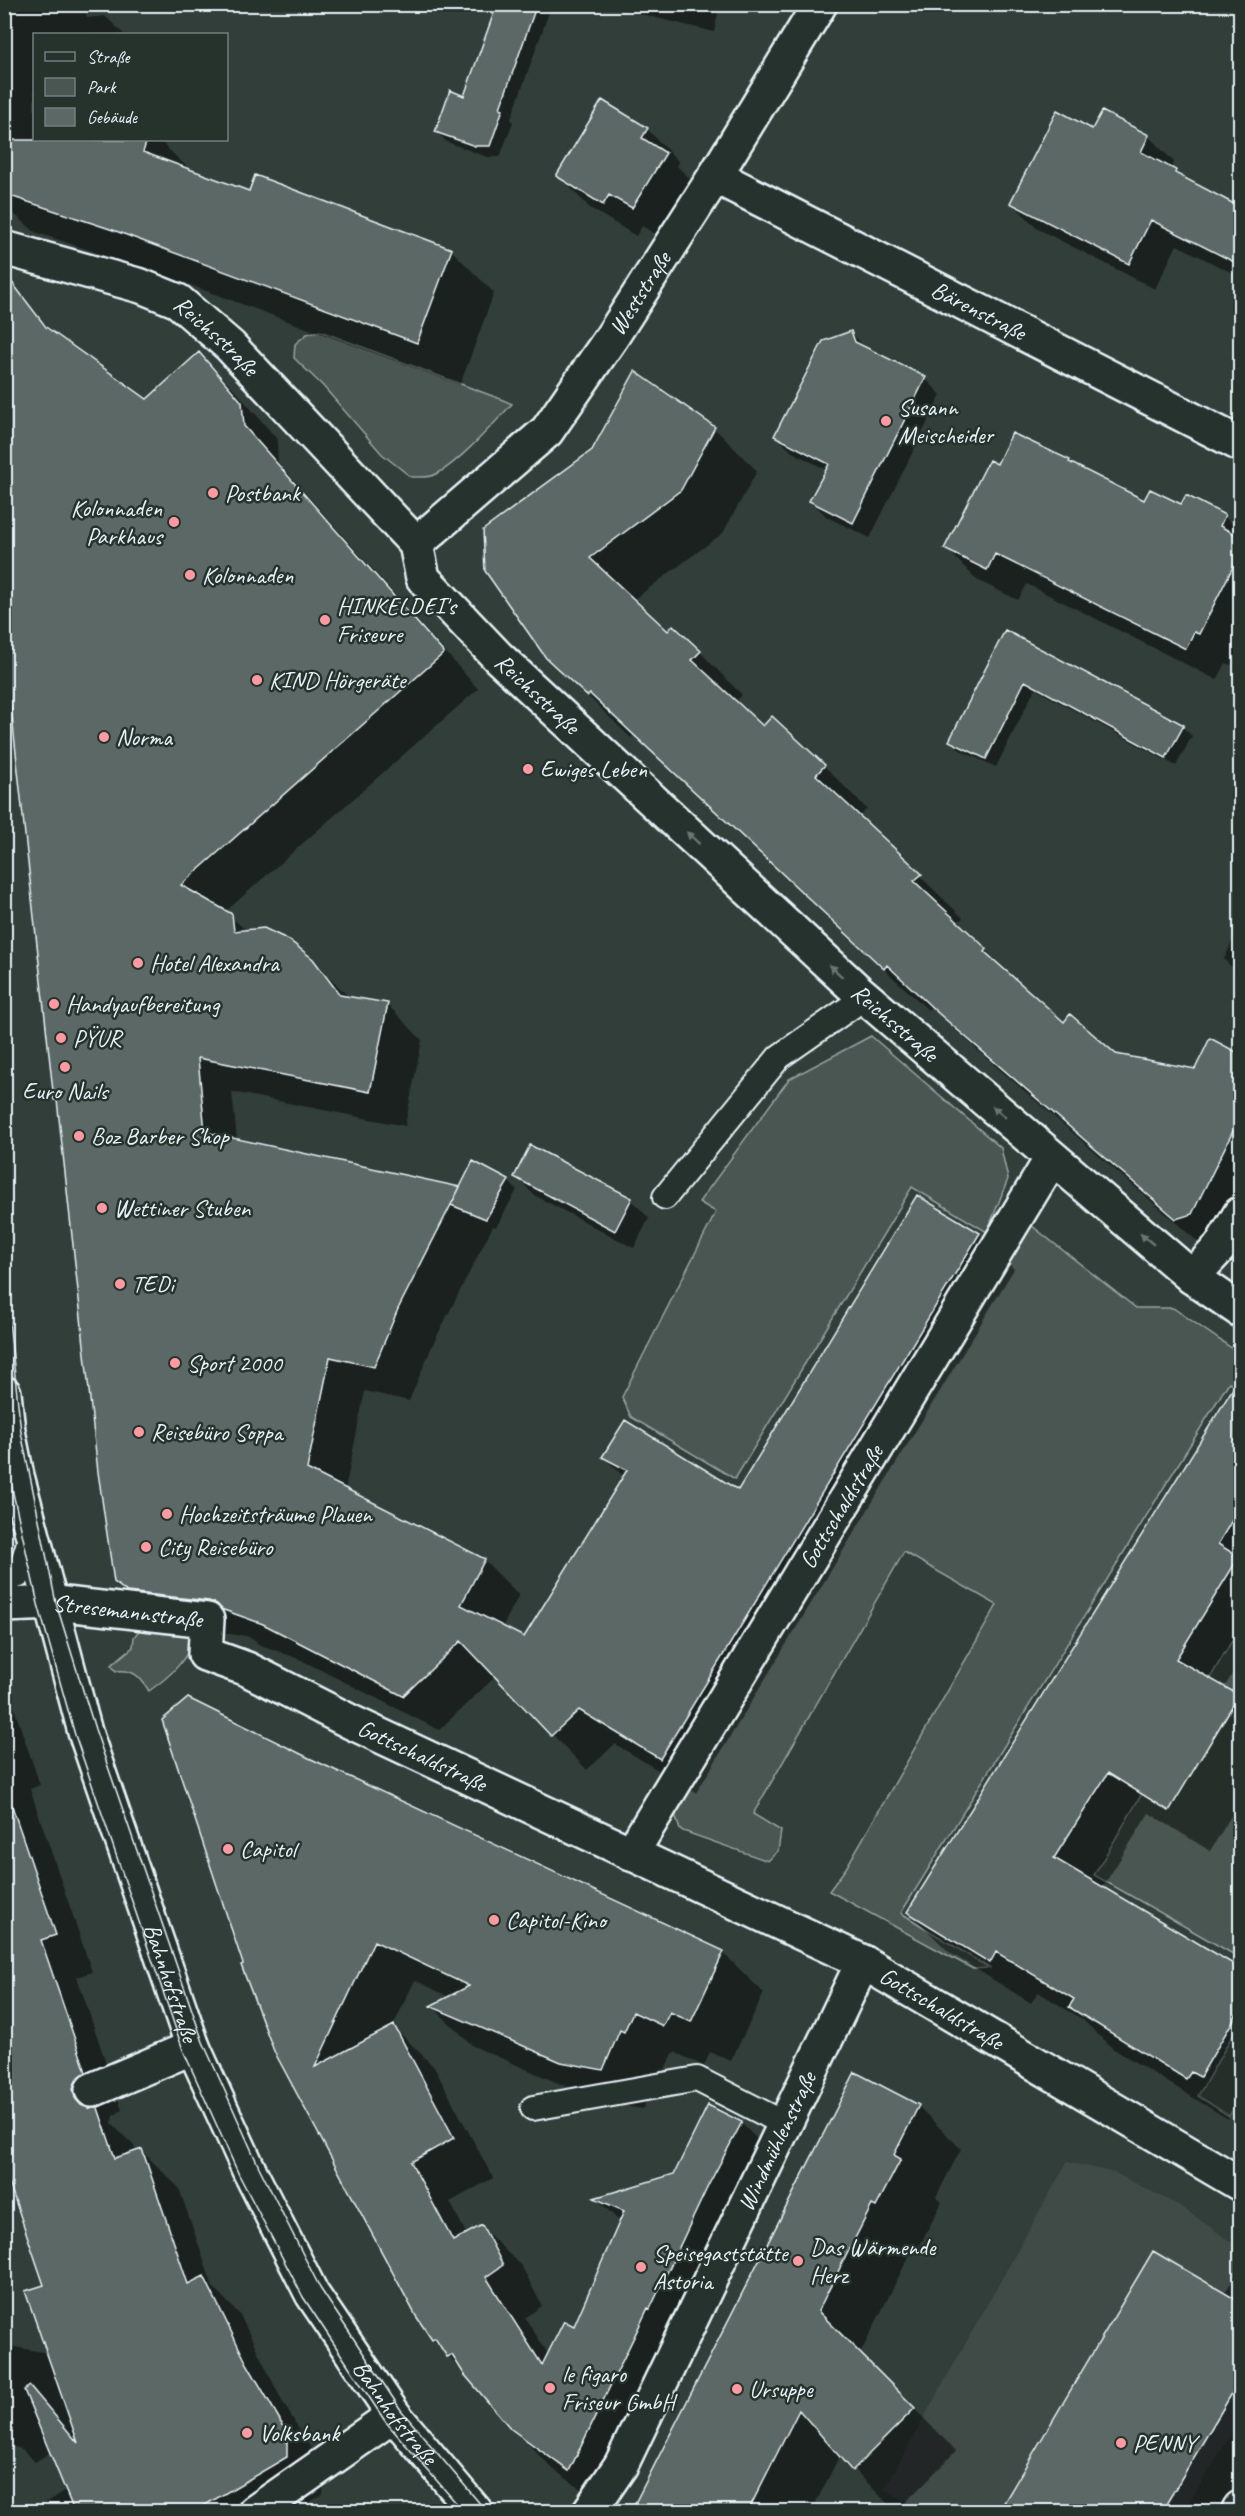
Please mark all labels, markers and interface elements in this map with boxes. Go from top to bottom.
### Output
legend [33,33,228,141]
text: Straße [87,46,131,68]
text: Park [87,76,117,98]
text: Gebäude [87,106,138,128]
street label: Weststraße [602,244,679,341]
street label: Bärenstraße [926,274,1033,348]
street label: Reichsstraße [168,289,267,384]
place label: Susann Meischeider [898,392,996,450]
marker: Susann Meischeider [879,414,893,428]
place label: Postbank [225,478,302,508]
marker: Postbank [206,486,220,500]
place label: Kolonnaden Parkhaus [71,493,165,551]
marker: Kolonnaden Parkhaus [167,515,181,529]
place label: Kolonnaden [202,560,293,590]
marker: Kolonnaden [183,568,197,582]
place label: HINKELDEI's Friseure [337,591,458,649]
marker: HINKELDEI's Friseure [318,613,332,627]
street label: Reichsstraße [489,647,588,742]
place label: KIND Hörgeräte [269,665,408,695]
marker: KIND Hörgeräte [250,673,264,687]
place label: Norma [116,722,173,752]
marker: Norma [97,730,111,744]
place label: Ewiges Leben [540,754,647,784]
marker: Ewiges Leben [521,762,535,776]
one-way arrow [686,832,701,845]
place label: Hotel Alexandra [150,948,280,978]
marker: Hotel Alexandra [131,956,145,970]
one-way arrow [829,965,844,978]
street label: Reichsstraße [845,977,946,1070]
place label: Handyaufbereitung [66,989,221,1019]
marker: Handyaufbereitung [47,997,61,1011]
place label: PŸUR [73,1023,124,1053]
marker: PŸUR [54,1031,68,1045]
marker: Euro Nails [58,1060,72,1074]
place label: Euro Nails [22,1076,110,1106]
one-way arrow [992,1106,1007,1119]
place label: Boz Barber Shop [91,1121,231,1151]
marker: Boz Barber Shop [72,1129,86,1143]
place label: Wettiner Stuben [114,1193,251,1223]
marker: Wettiner Stuben [95,1201,109,1215]
one-way arrow [1140,1233,1155,1246]
place label: TEDi [132,1269,176,1299]
marker: TEDi [113,1277,127,1291]
place label: Sport 2000 [187,1348,284,1378]
marker: Sport 2000 [168,1356,182,1370]
place label: Reisebüro Soppa [151,1417,284,1447]
marker: Reisebüro Soppa [132,1425,146,1439]
street label: Gottschaldstraße [792,1438,891,1574]
place label: Hochzeitsträume Plauen [179,1499,373,1529]
marker: Hochzeitsträume Plauen [160,1507,174,1521]
place label: City Reisebüro [158,1532,274,1562]
marker: City Reisebüro [139,1540,153,1554]
street label: Stresemannstraße [51,1588,206,1635]
street label: Gottschaldstraße [353,1712,493,1799]
place label: Capitol [240,1834,300,1864]
marker: Capitol [221,1842,235,1856]
place label: Capitol-Kino [506,1905,608,1935]
marker: Capitol-Kino [487,1913,501,1927]
street label: Bahnhofstraße [137,1920,206,2048]
street label: Gottschaldstraße [874,1960,1011,2058]
street label: Windmühlenstraße [731,2065,824,2216]
place label: Das Wärmende Herz [810,2232,937,2290]
place label: Speisegaststätte Astoria [653,2238,790,2296]
marker: Das Wärmende Herz [791,2254,805,2268]
marker: Speisegaststätte Astoria [634,2260,648,2274]
street label: Bahnhofstraße [346,2354,446,2472]
place label: le figaro Friseur GmbH [562,2359,678,2417]
place label: Ursuppe [749,2374,815,2404]
marker: le figaro Friseur GmbH [543,2381,557,2395]
marker: Ursuppe [730,2382,744,2396]
place label: Volksbank [259,2418,341,2448]
marker: Volksbank [240,2426,254,2440]
place label: PENNY [1133,2428,1201,2458]
marker: PENNY [1114,2436,1128,2450]

